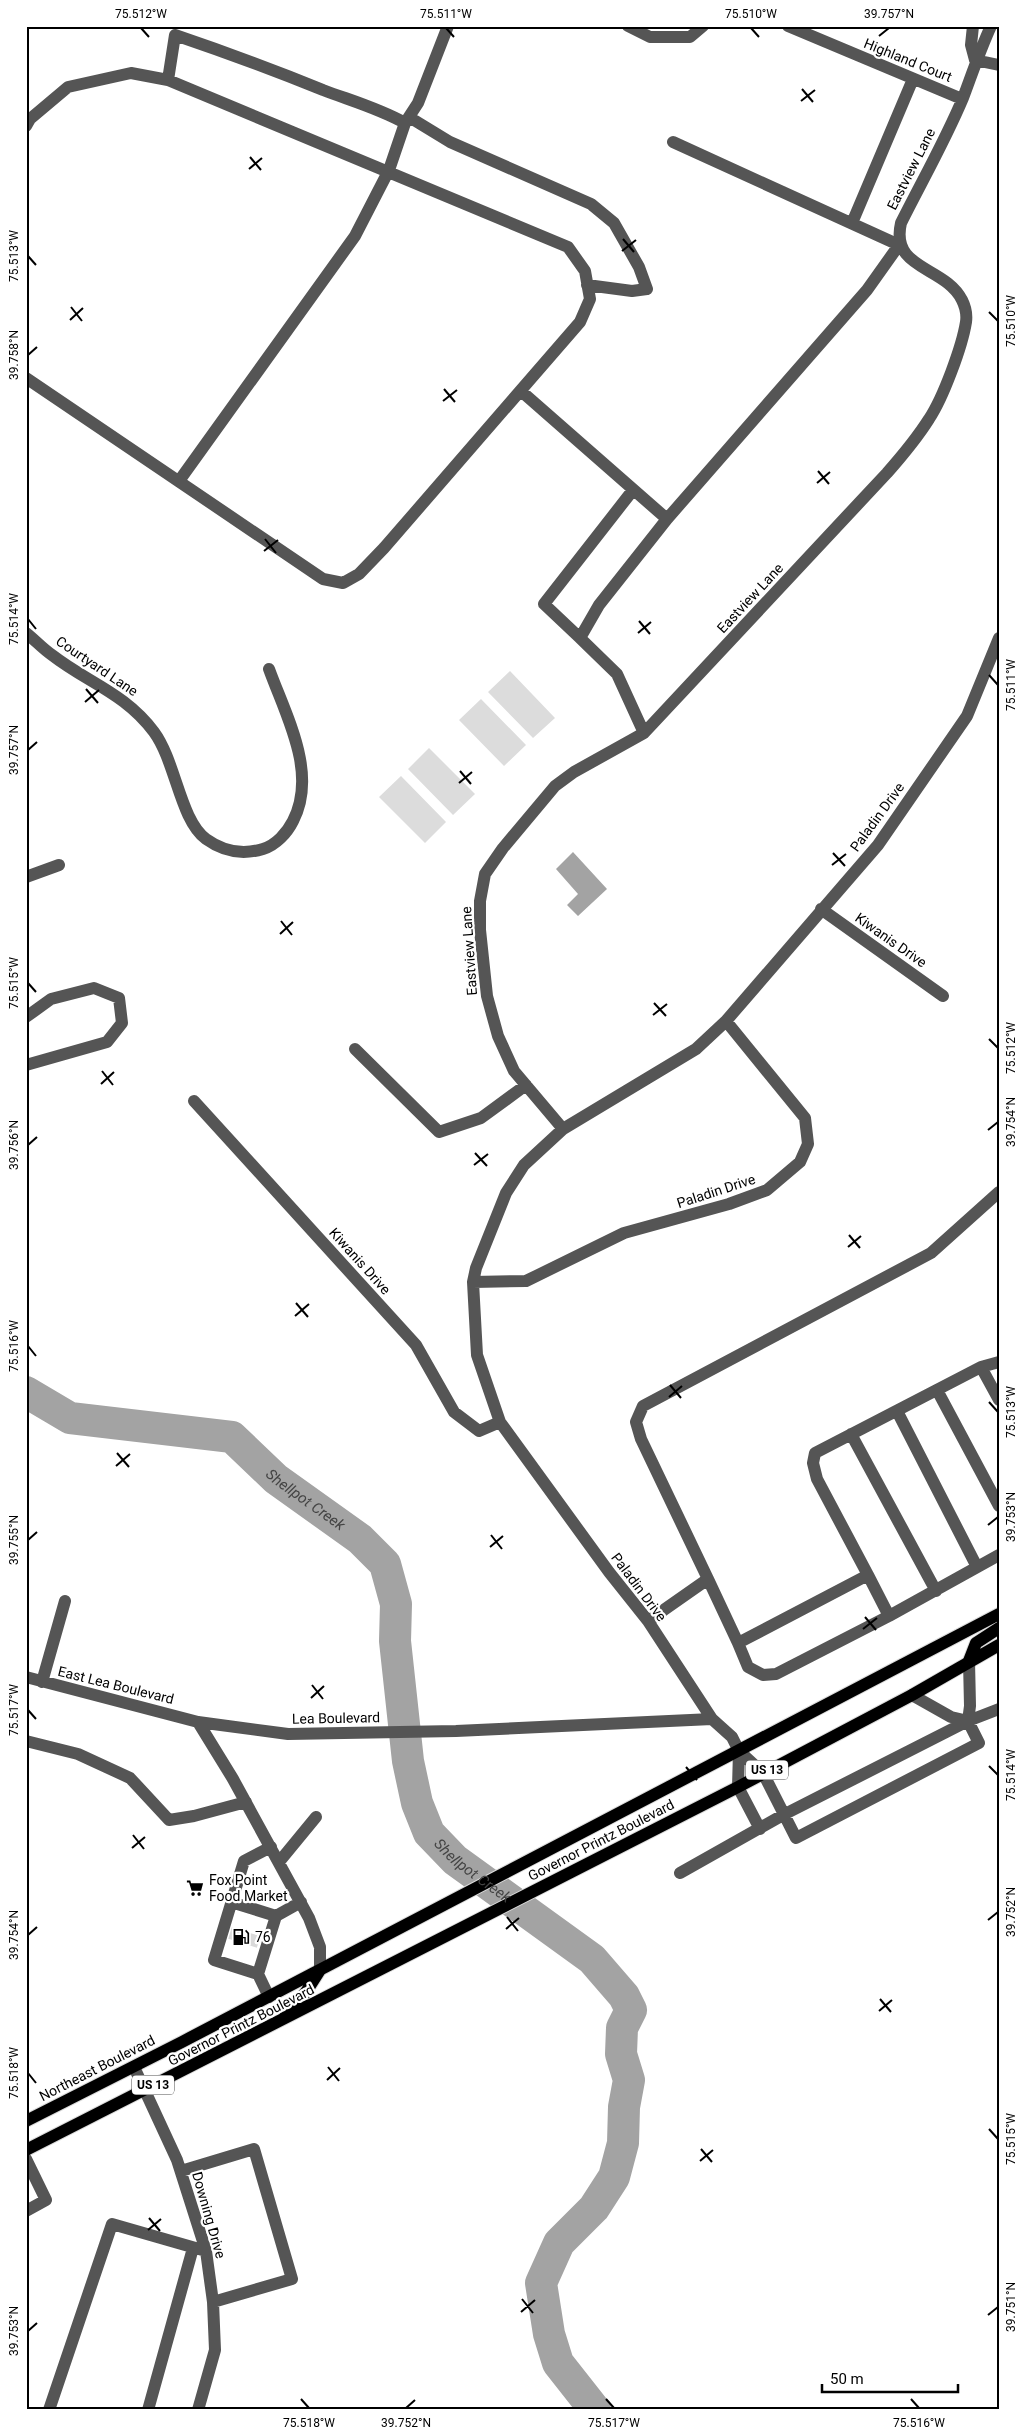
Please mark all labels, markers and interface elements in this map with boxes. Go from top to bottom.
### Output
text: 75.512°W [115,7,167,21]
text: 75.511°W [420,7,472,21]
text: 75.510°W [725,7,777,21]
text: 39.757°N [864,7,914,21]
street label: Highland Court [862,35,955,85]
street label: Eastview Lane [884,126,938,212]
text: 75.513°W [7,230,21,282]
text: 75.510°W [1004,295,1018,347]
text: 39.758°N [7,330,21,380]
street label: Eastview Lane [714,560,786,636]
text: 75.514°W [7,593,21,645]
street label: Courtyard Lane [53,633,141,699]
text: 75.511°W [1004,659,1018,711]
text: 39.757°N [7,725,21,775]
street label: Paladin Drive [847,779,907,855]
street label: Eastview Lane [458,906,480,996]
street label: Kiwanis Drive [852,909,930,971]
text: 75.515°W [7,957,21,1009]
text: 75.512°W [1004,1022,1018,1074]
text: 39.754°N [1004,1097,1018,1147]
text: 39.756°N [7,1120,21,1170]
street label: Paladin Drive [675,1171,757,1211]
street label: Kiwanis Drive [326,1225,394,1297]
text: 75.516°W [7,1320,21,1372]
text: 75.513°W [1004,1386,1018,1438]
water label: Shellpot Creek [262,1465,349,1535]
text: 39.753°N [1004,1492,1018,1542]
text: 39.755°N [7,1515,21,1565]
street label: Paladin Drive [608,1550,670,1624]
street label: East Lea Boulevard [56,1663,176,1707]
text: 75.517°W [7,1684,21,1736]
street label: Lea Boulevard [292,1709,380,1727]
text: 75.514°W [1004,1749,1018,1801]
road number: US 13 [746,1760,788,1780]
street label: Governor Printz Boulevard [525,1796,677,1884]
water label: Shellpot Creek [430,1835,515,1907]
place label: Fox Point Food Market [209,1872,288,1904]
supermarket icon: Fox Point Food Market [185,1878,205,1898]
text: 39.752°N [1004,1887,1018,1937]
text: 39.754°N [7,1910,21,1960]
fuel station icon: 76 [231,1927,251,1947]
place label: 76 [255,1929,271,1945]
street label: Governor Printz Boulevard [165,1981,317,2069]
street label: Northeast Boulevard [37,2032,157,2104]
text: 75.518°W [7,2047,21,2099]
road number: US 13 [132,2076,174,2094]
text: 75.515°W [1004,2113,1018,2165]
street label: Downing Drive [189,2170,229,2260]
text: 39.751°N [1004,2282,1018,2332]
text: 39.753°N [7,2306,21,2356]
scale bar [822,2361,959,2393]
text: 50 m [830,2370,864,2388]
text: 75.518°W [283,2416,335,2430]
text: 39.752°N [381,2416,431,2430]
text: 75.517°W [588,2416,640,2430]
text: 75.516°W [893,2416,945,2430]

